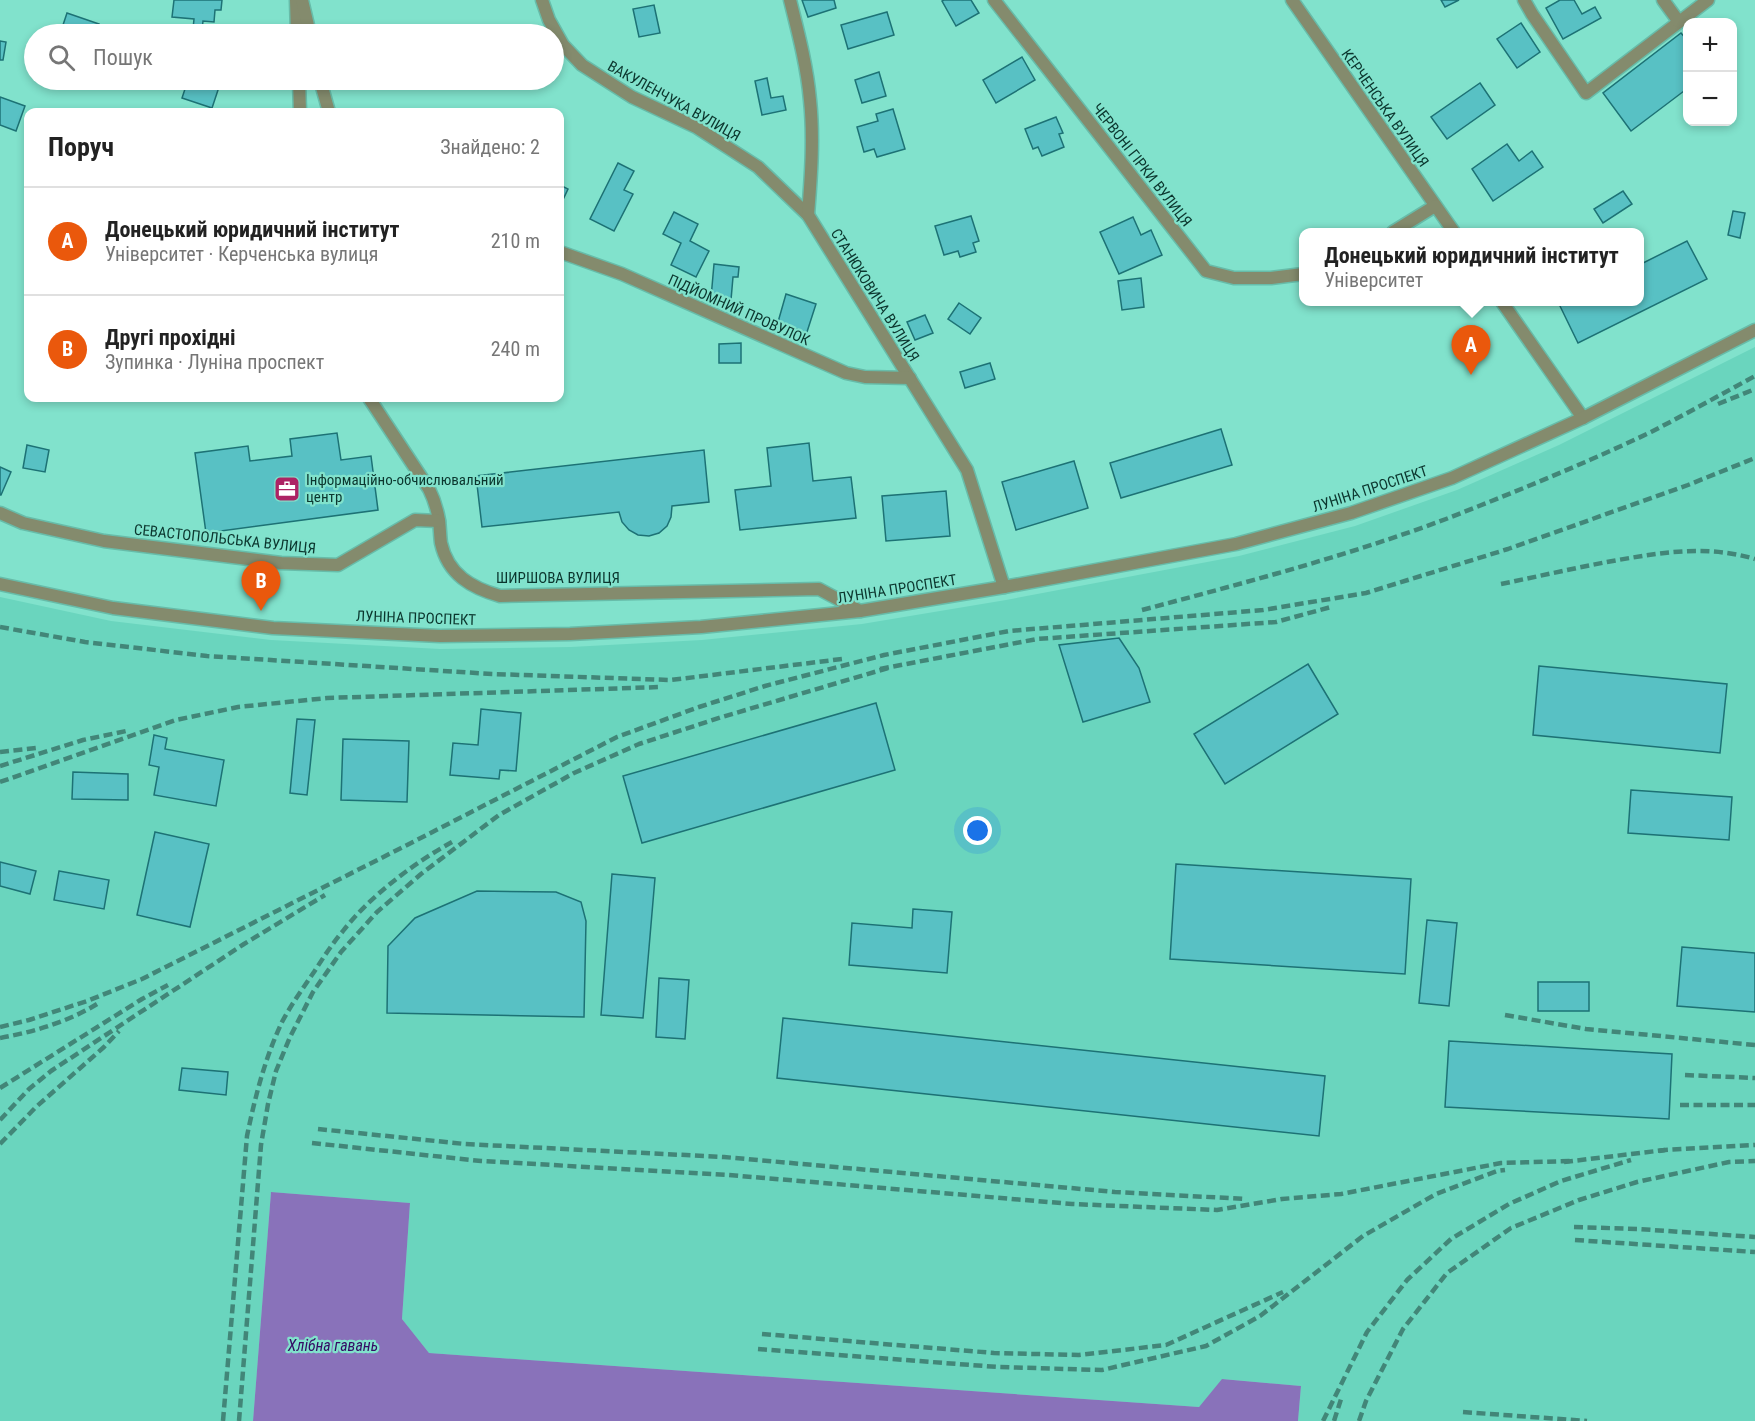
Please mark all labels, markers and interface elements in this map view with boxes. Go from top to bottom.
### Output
map controls [1683,18,1737,126]
button: + [1683,18,1737,72]
search box [24,24,564,90]
icon: search [45,41,78,74]
text: Пошук [93,45,153,70]
street label: КЕРЧЕНСЬКА ВУЛИЦЯ [1338,46,1432,170]
street label: ВАКУЛЕНЧУКА ВУЛИЦЯ [604,57,744,145]
button: − [1683,72,1737,126]
street label: ЧЕРВОНІ ГІРКИ ВУЛИЦЯ [1088,100,1196,230]
text: Поруч [48,132,114,162]
text: Знайдено: 2 [440,135,540,159]
text: Донецький юридичний інститут [105,217,400,242]
street label: СТАНЮКОВИЧА ВУЛИЦЯ [827,225,923,365]
popup [1299,228,1644,306]
text: A [62,229,73,253]
text: 210 m [491,229,540,253]
text: Університет · Керченська вулиця [105,242,378,266]
text: Донецький юридичний інститут [1324,243,1619,268]
text: Університет [1324,268,1423,292]
street label: ПІДЙОМНИЙ ПРОВУЛОК [665,271,813,350]
text: Другі прохідні [105,325,236,350]
pin: A [1452,326,1490,375]
text: B [62,337,73,361]
text: 240 m [491,337,540,361]
text: Зупинка · Луніна проспект [105,350,324,374]
street label: ЛУНІНА ПРОСПЕКТ [1310,462,1430,516]
place label: Інформаційно-обчислювальний центр [306,471,504,506]
office icon: Інформаційно-обчислювальний центр [272,474,302,504]
street label: СЕВАСТОПОЛЬСЬКА ВУЛИЦЯ [133,520,317,558]
pin: B [242,562,280,611]
street label: ШИРШОВА ВУЛИЦЯ [496,569,620,587]
street label: ЛУНІНА ПРОСПЕКТ [836,571,958,607]
street label: ЛУНІНА ПРОСПЕКТ [356,607,477,629]
your location [963,816,992,845]
water label: Хлібна гавань [287,1336,378,1355]

